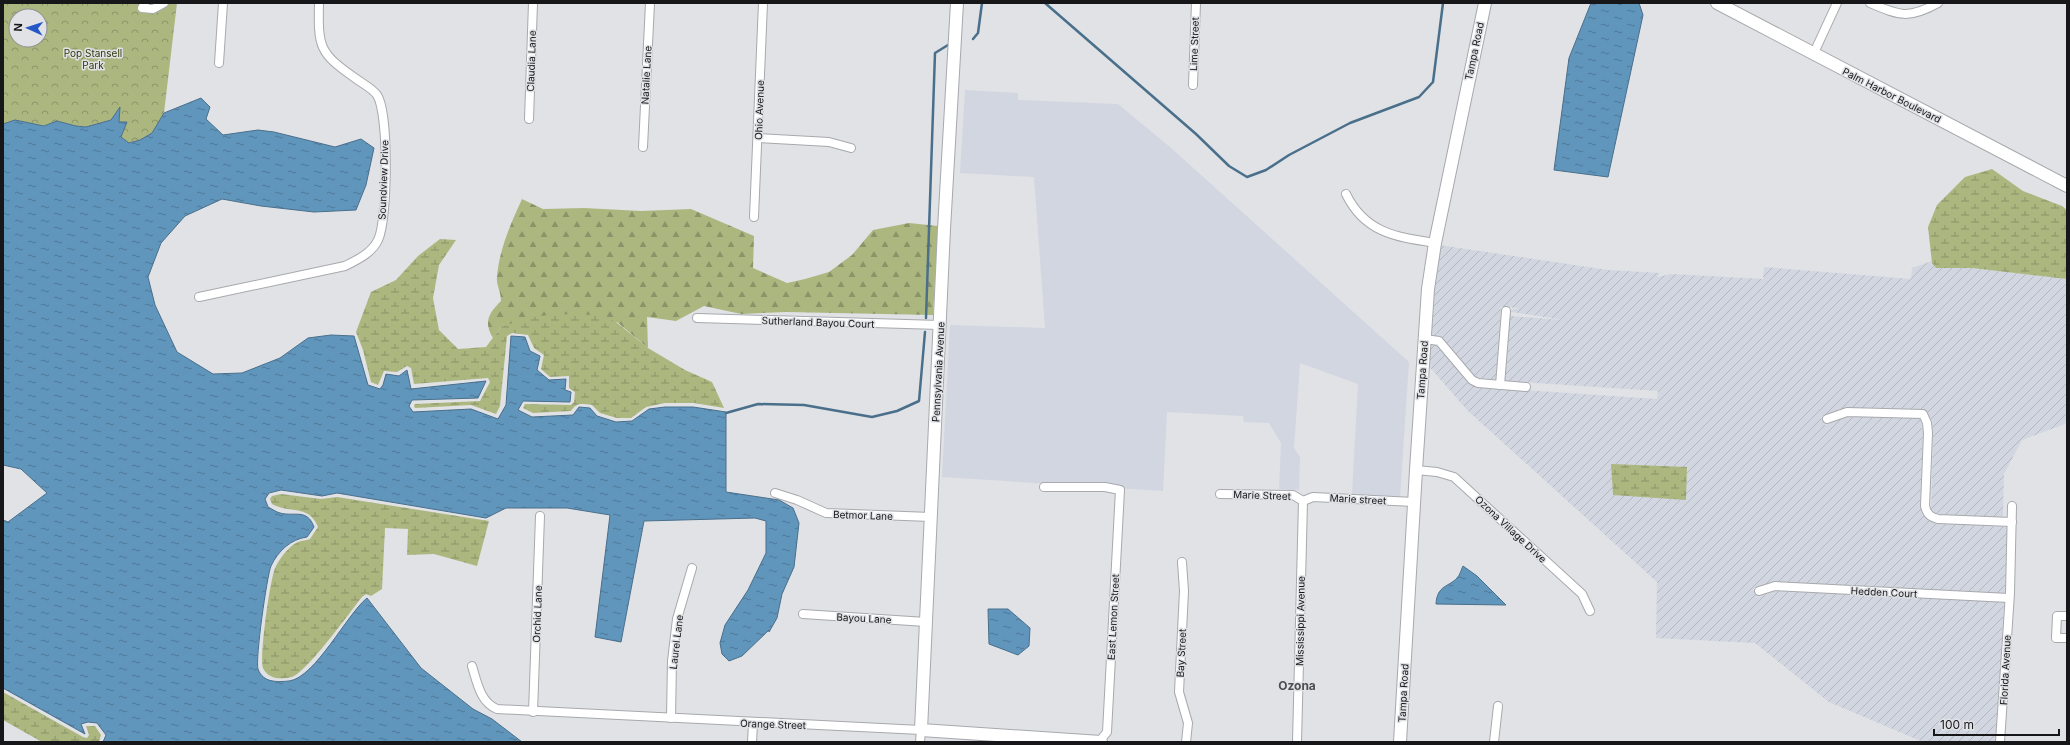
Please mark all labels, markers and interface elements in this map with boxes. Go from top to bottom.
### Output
north arrow [8,8,48,48]
street label: Lime Street [1187,16,1201,71]
street label: Tampa Road [1462,21,1486,81]
text: N [11,23,25,32]
street label: Claudia Lane [524,30,538,92]
street label: Natalie Lane [638,45,654,105]
park label: Pop Stansell Park [64,47,122,71]
street label: Palm Harbor Boulevard [1841,65,1943,125]
street label: Ohio Avenue [752,80,766,140]
street label: Soundview Drive [376,140,390,220]
street label: Sutherland Bayou Court [761,314,875,330]
street label: Pennsylvania Avenue [929,321,947,422]
street label: Tampa Road [1414,340,1430,400]
street label: Marie Street [1233,488,1292,502]
street label: Marie street [1329,492,1387,507]
street label: Ozona Village Drive [1473,493,1549,565]
street label: Betmor Lane [833,508,893,522]
street label: East Lemon Street [1105,573,1121,660]
street label: Mississippi Avenue [1293,576,1307,666]
street label: Hedden Court [1850,584,1918,600]
street label: Orchid Lane [530,585,544,643]
street label: Bayou Lane [836,611,892,625]
street label: Laurel Lane [667,614,685,670]
street label: Bay Street [1174,628,1188,678]
street label: Florida Avenue [1997,634,2013,705]
street label: Tampa Road [1395,663,1411,723]
district label: Ozona [1278,678,1316,693]
scale bar [1934,711,2059,737]
street label: Orange Street [740,717,807,731]
text: 100 m [1940,717,1974,732]

